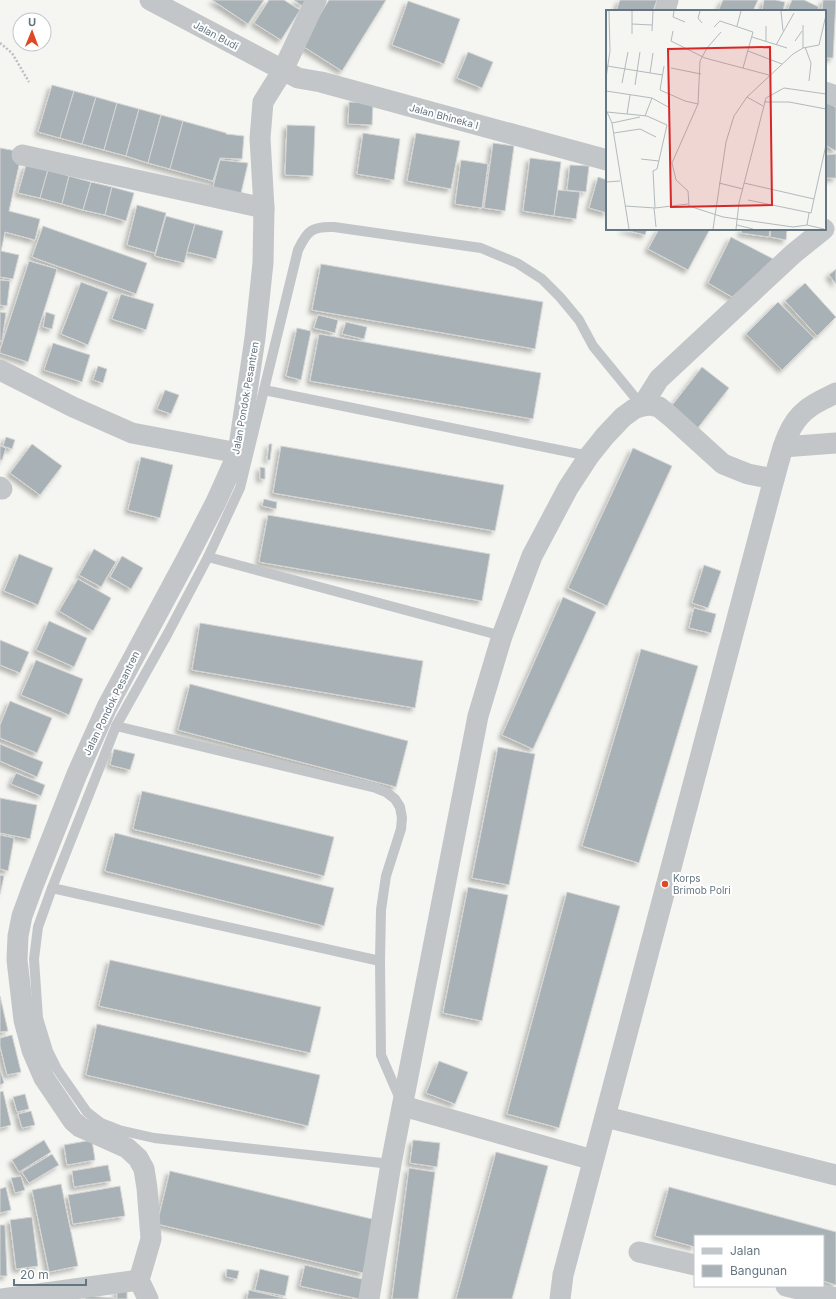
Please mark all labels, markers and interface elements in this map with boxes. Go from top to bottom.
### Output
inset map [606,10,826,230]
north arrow [12,12,52,52]
text: U [28,15,36,29]
street label: Jalan Budi [192,18,240,52]
street label: Jalan Bhineka I [408,101,480,131]
street label: Jalan Pondok Pesantren [229,341,261,455]
street label: Jalan Pondok Pesantren [81,649,141,757]
place label: Korps Brimob Polri [673,872,731,896]
marker: Korps Brimob Polri [660,879,670,889]
legend [694,1235,824,1287]
text: Jalan [730,1243,760,1258]
scale bar [14,1261,86,1287]
text: Bangunan [730,1263,787,1278]
text: 20 m [20,1267,49,1282]

